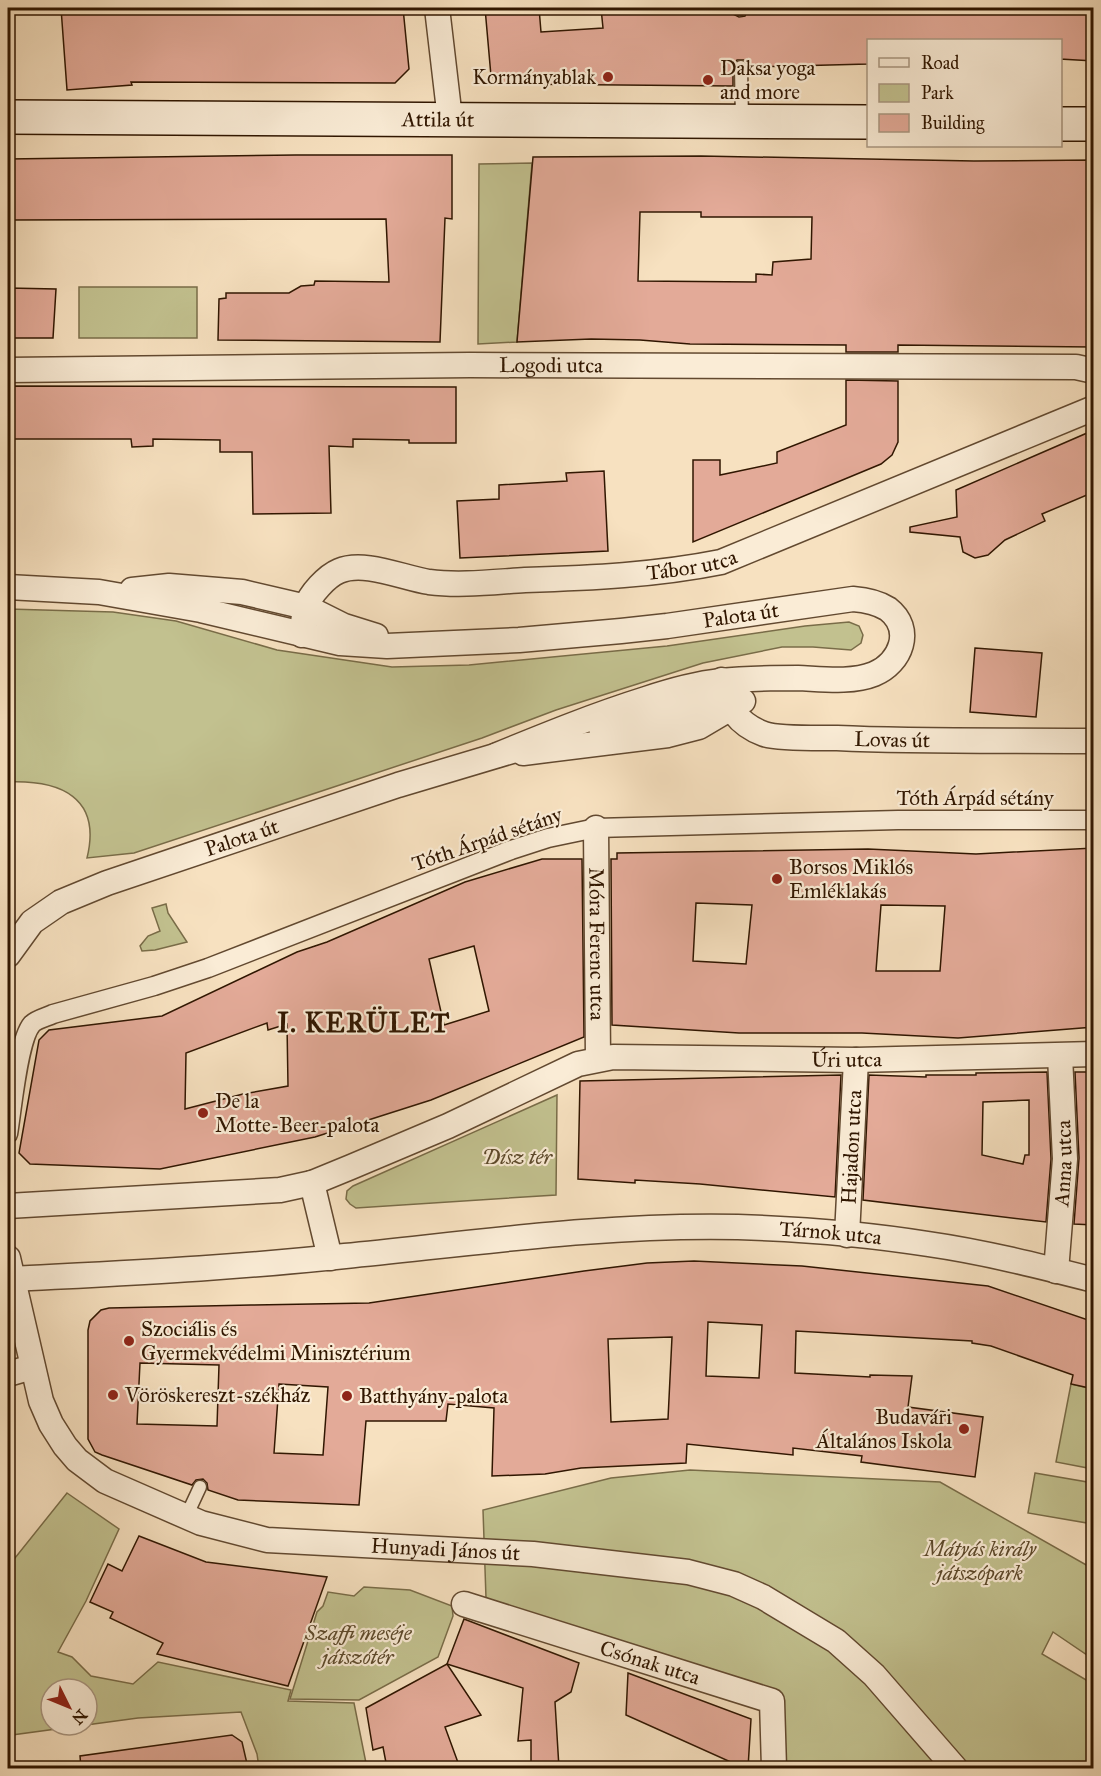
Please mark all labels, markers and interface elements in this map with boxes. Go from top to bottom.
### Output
legend [867,39,1062,147]
text: Road [921,52,959,74]
place label: Daksa yoga and more [720,55,815,105]
place label: Kormányablak [472,64,596,90]
marker: Kormányablak [601,70,615,84]
marker: Daksa yoga and more [701,73,715,87]
text: Park [921,82,954,104]
street label: Attila út [401,106,475,133]
text: Building [921,112,985,135]
street label: Logodi utca [499,352,603,378]
street label: Tábor utca [645,544,741,586]
street label: Palota út [701,597,781,634]
street label: Lovas út [854,726,931,753]
street label: Tóth Árpád sétány [897,785,1055,811]
street label: Tóth Árpád sétány [409,801,567,877]
street label: Palota út [201,813,283,862]
place label: Borsos Miklós Emléklakás [789,854,913,904]
street label: Móra Ferenc utca [583,867,611,1021]
marker: Borsos Miklós Emléklakás [770,872,784,886]
district label: I. KERÜLET [277,1006,451,1039]
street label: Úri utca [811,1045,882,1073]
place label: De la Motte-Beer-palota [215,1088,379,1138]
street label: Hajadon utca [836,1089,867,1205]
marker: De la Motte-Beer-palota [196,1106,210,1120]
street label: Anna utca [1048,1119,1078,1209]
park label: Dísz tér [482,1144,553,1170]
street label: Tárnok utca [779,1216,883,1250]
place label: Szociális és Gyermekvédelmi Minisztérium [141,1316,411,1366]
marker: Szociális és Gyermekvédelmi Minisztérium [122,1334,136,1348]
place label: Vöröskereszt-székház [124,1382,310,1408]
place label: Batthyány-palota [359,1383,508,1409]
marker: Vöröskereszt-székház [106,1388,120,1402]
marker: Batthyány-palota [340,1389,354,1403]
place label: Budavári Általános Iskola [815,1404,952,1454]
marker: Budavári Általános Iskola [957,1422,971,1436]
street label: Hunyadi János út [370,1532,521,1566]
park label: Mátyás király játszópark [922,1536,1037,1586]
park label: Szaffi meséje játszótér [303,1620,413,1670]
street label: Csónak utca [597,1635,703,1691]
north arrow [39,1677,99,1737]
text: N [68,1705,91,1729]

